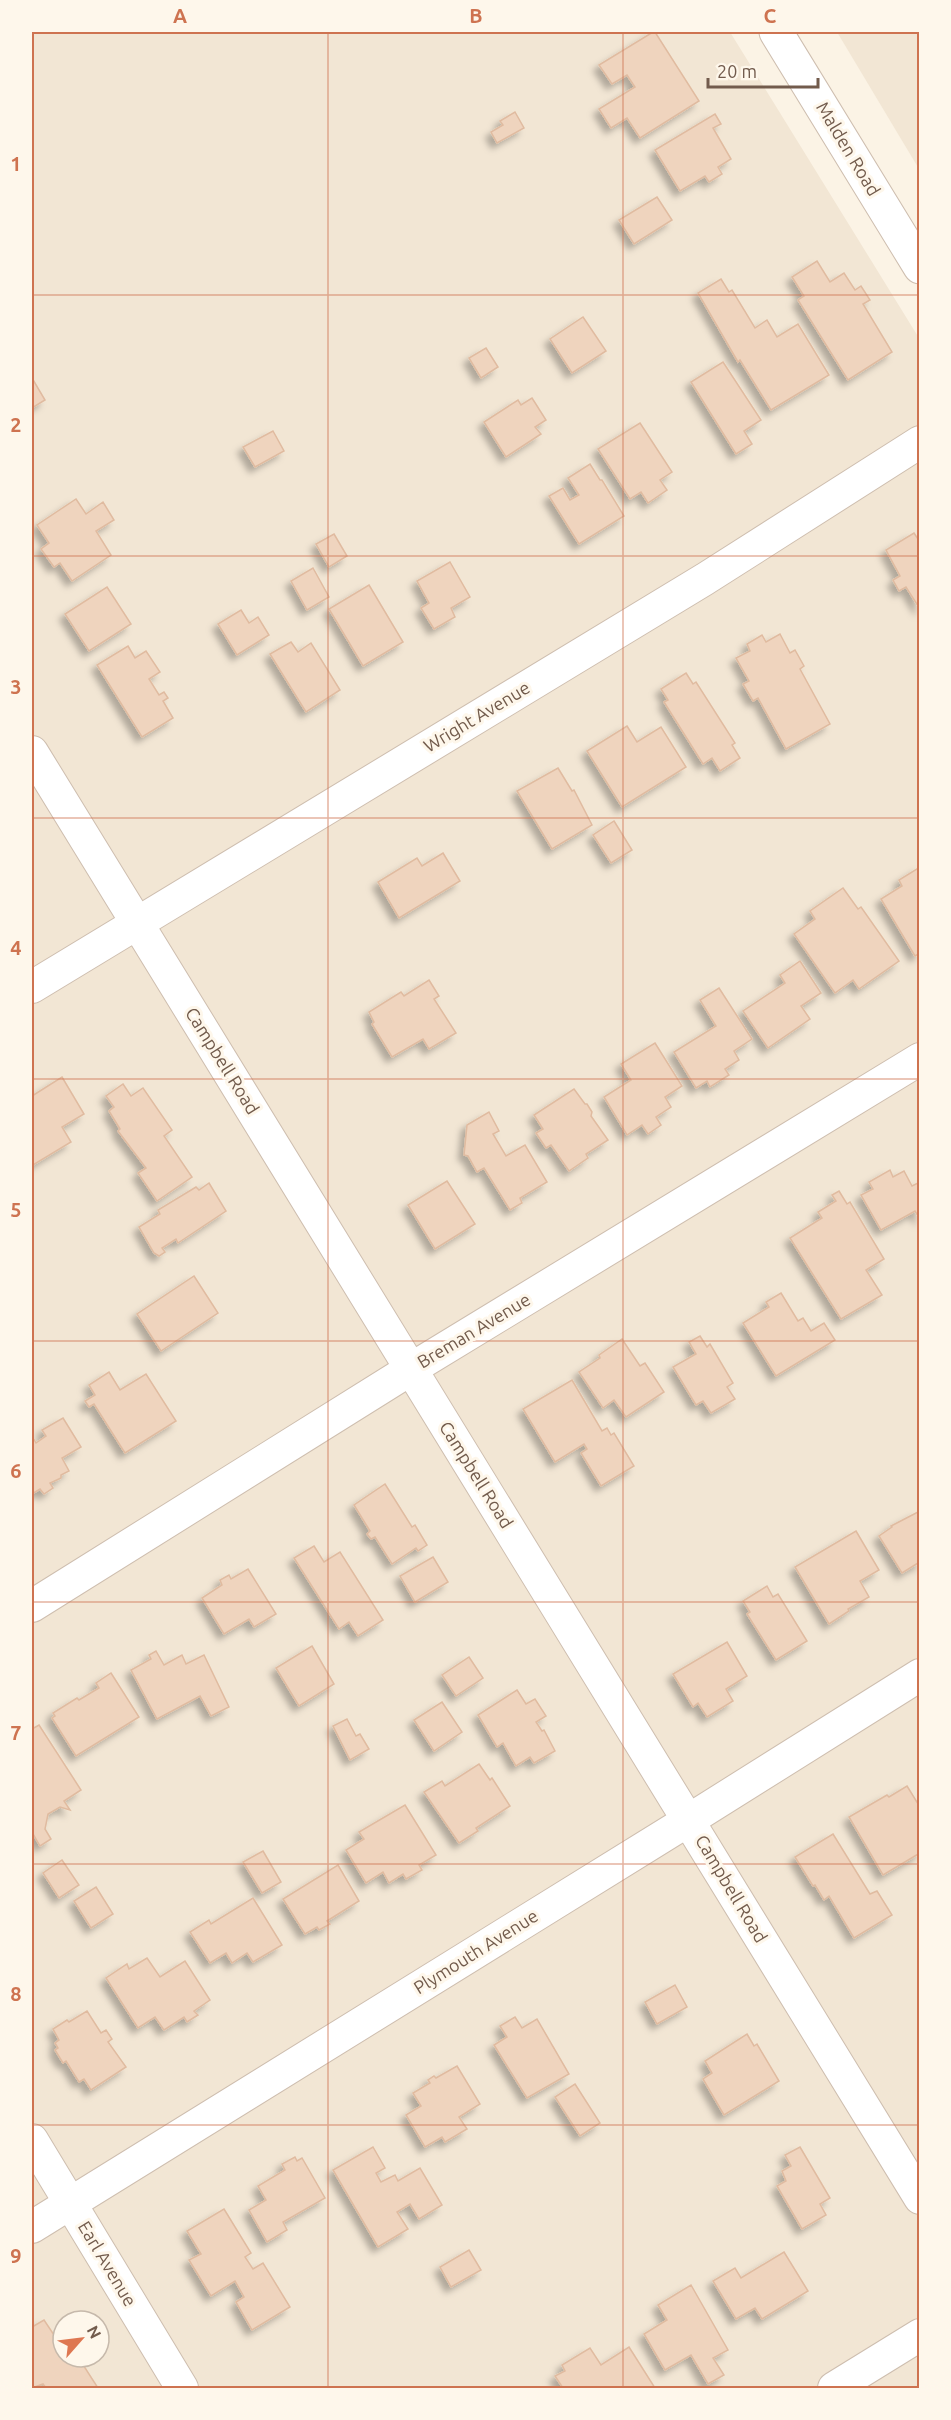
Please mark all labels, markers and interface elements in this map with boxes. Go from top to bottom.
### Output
text: A [173,4,187,27]
text: B [469,4,483,27]
text: C [764,4,777,27]
scale bar [708,51,818,89]
text: 20 m [717,61,757,81]
street label: Malden Road [813,98,885,199]
text: 1 [10,152,22,175]
text: 2 [10,413,22,436]
text: 3 [10,675,22,698]
street label: Wright Avenue [420,677,533,756]
text: 4 [10,936,22,959]
street label: Campbell Road [182,1003,264,1117]
text: 5 [10,1198,22,1221]
street label: Breman Avenue [413,1289,533,1372]
street label: Campbell Road [436,1417,518,1531]
text: 6 [10,1459,22,1482]
text: 7 [10,1721,22,1744]
street label: Campbell Road [692,1831,772,1946]
street label: Plymouth Avenue [410,1905,541,1997]
text: 8 [10,1982,22,2005]
street label: Earl Avenue [75,2217,141,2310]
text: 9 [10,2244,22,2267]
north arrow [51,2309,111,2369]
text: N [83,2322,105,2341]

